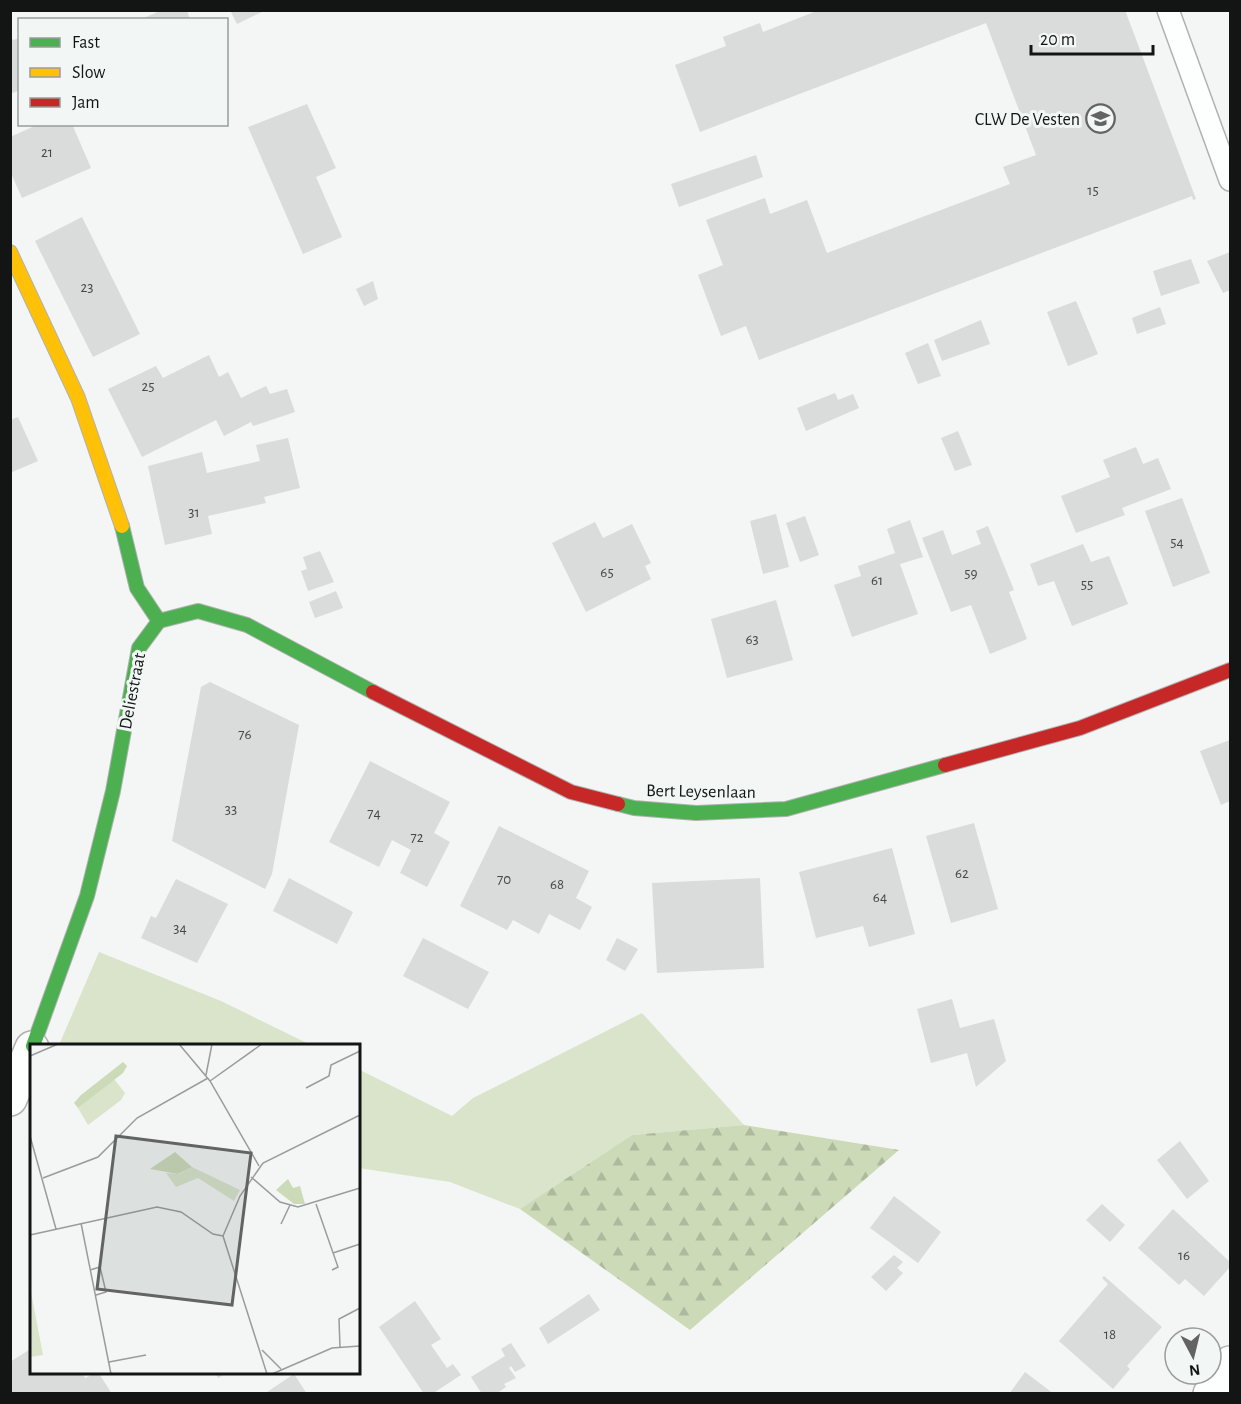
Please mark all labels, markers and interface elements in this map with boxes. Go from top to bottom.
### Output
legend [18,18,228,126]
scale bar [1031,18,1152,56]
text: 20 m [1040,31,1075,49]
text: Fast [72,34,100,52]
text: Slow [72,64,105,82]
text: Jam [72,94,100,112]
school or university icon: CLW De Vesten [1085,103,1117,135]
place label: CLW De Vesten [975,111,1080,129]
house number: 21 [41,145,53,160]
house number: 15 [1087,183,1099,198]
house number: 23 [80,280,94,295]
house number: 25 [141,379,155,394]
house number: 31 [188,505,200,520]
house number: 54 [1170,535,1184,550]
house number: 65 [600,565,614,580]
house number: 59 [964,566,978,581]
house number: 61 [871,573,883,588]
house number: 55 [1081,577,1093,592]
house number: 63 [745,632,759,647]
street label: Deliestraat [117,651,149,731]
house number: 76 [238,727,252,742]
street label: Bert Leysenlaan [646,782,756,802]
house number: 33 [225,802,237,817]
house number: 74 [367,806,381,821]
house number: 72 [410,830,424,845]
house number: 62 [955,866,969,881]
house number: 70 [497,872,511,887]
house number: 68 [550,877,564,892]
house number: 64 [873,890,887,905]
house number: 34 [173,921,187,936]
inset map [30,1044,360,1374]
house number: 16 [1178,1248,1190,1263]
north arrow [1163,1326,1223,1386]
house number: 18 [1104,1327,1116,1342]
text: N [1188,1361,1201,1379]

